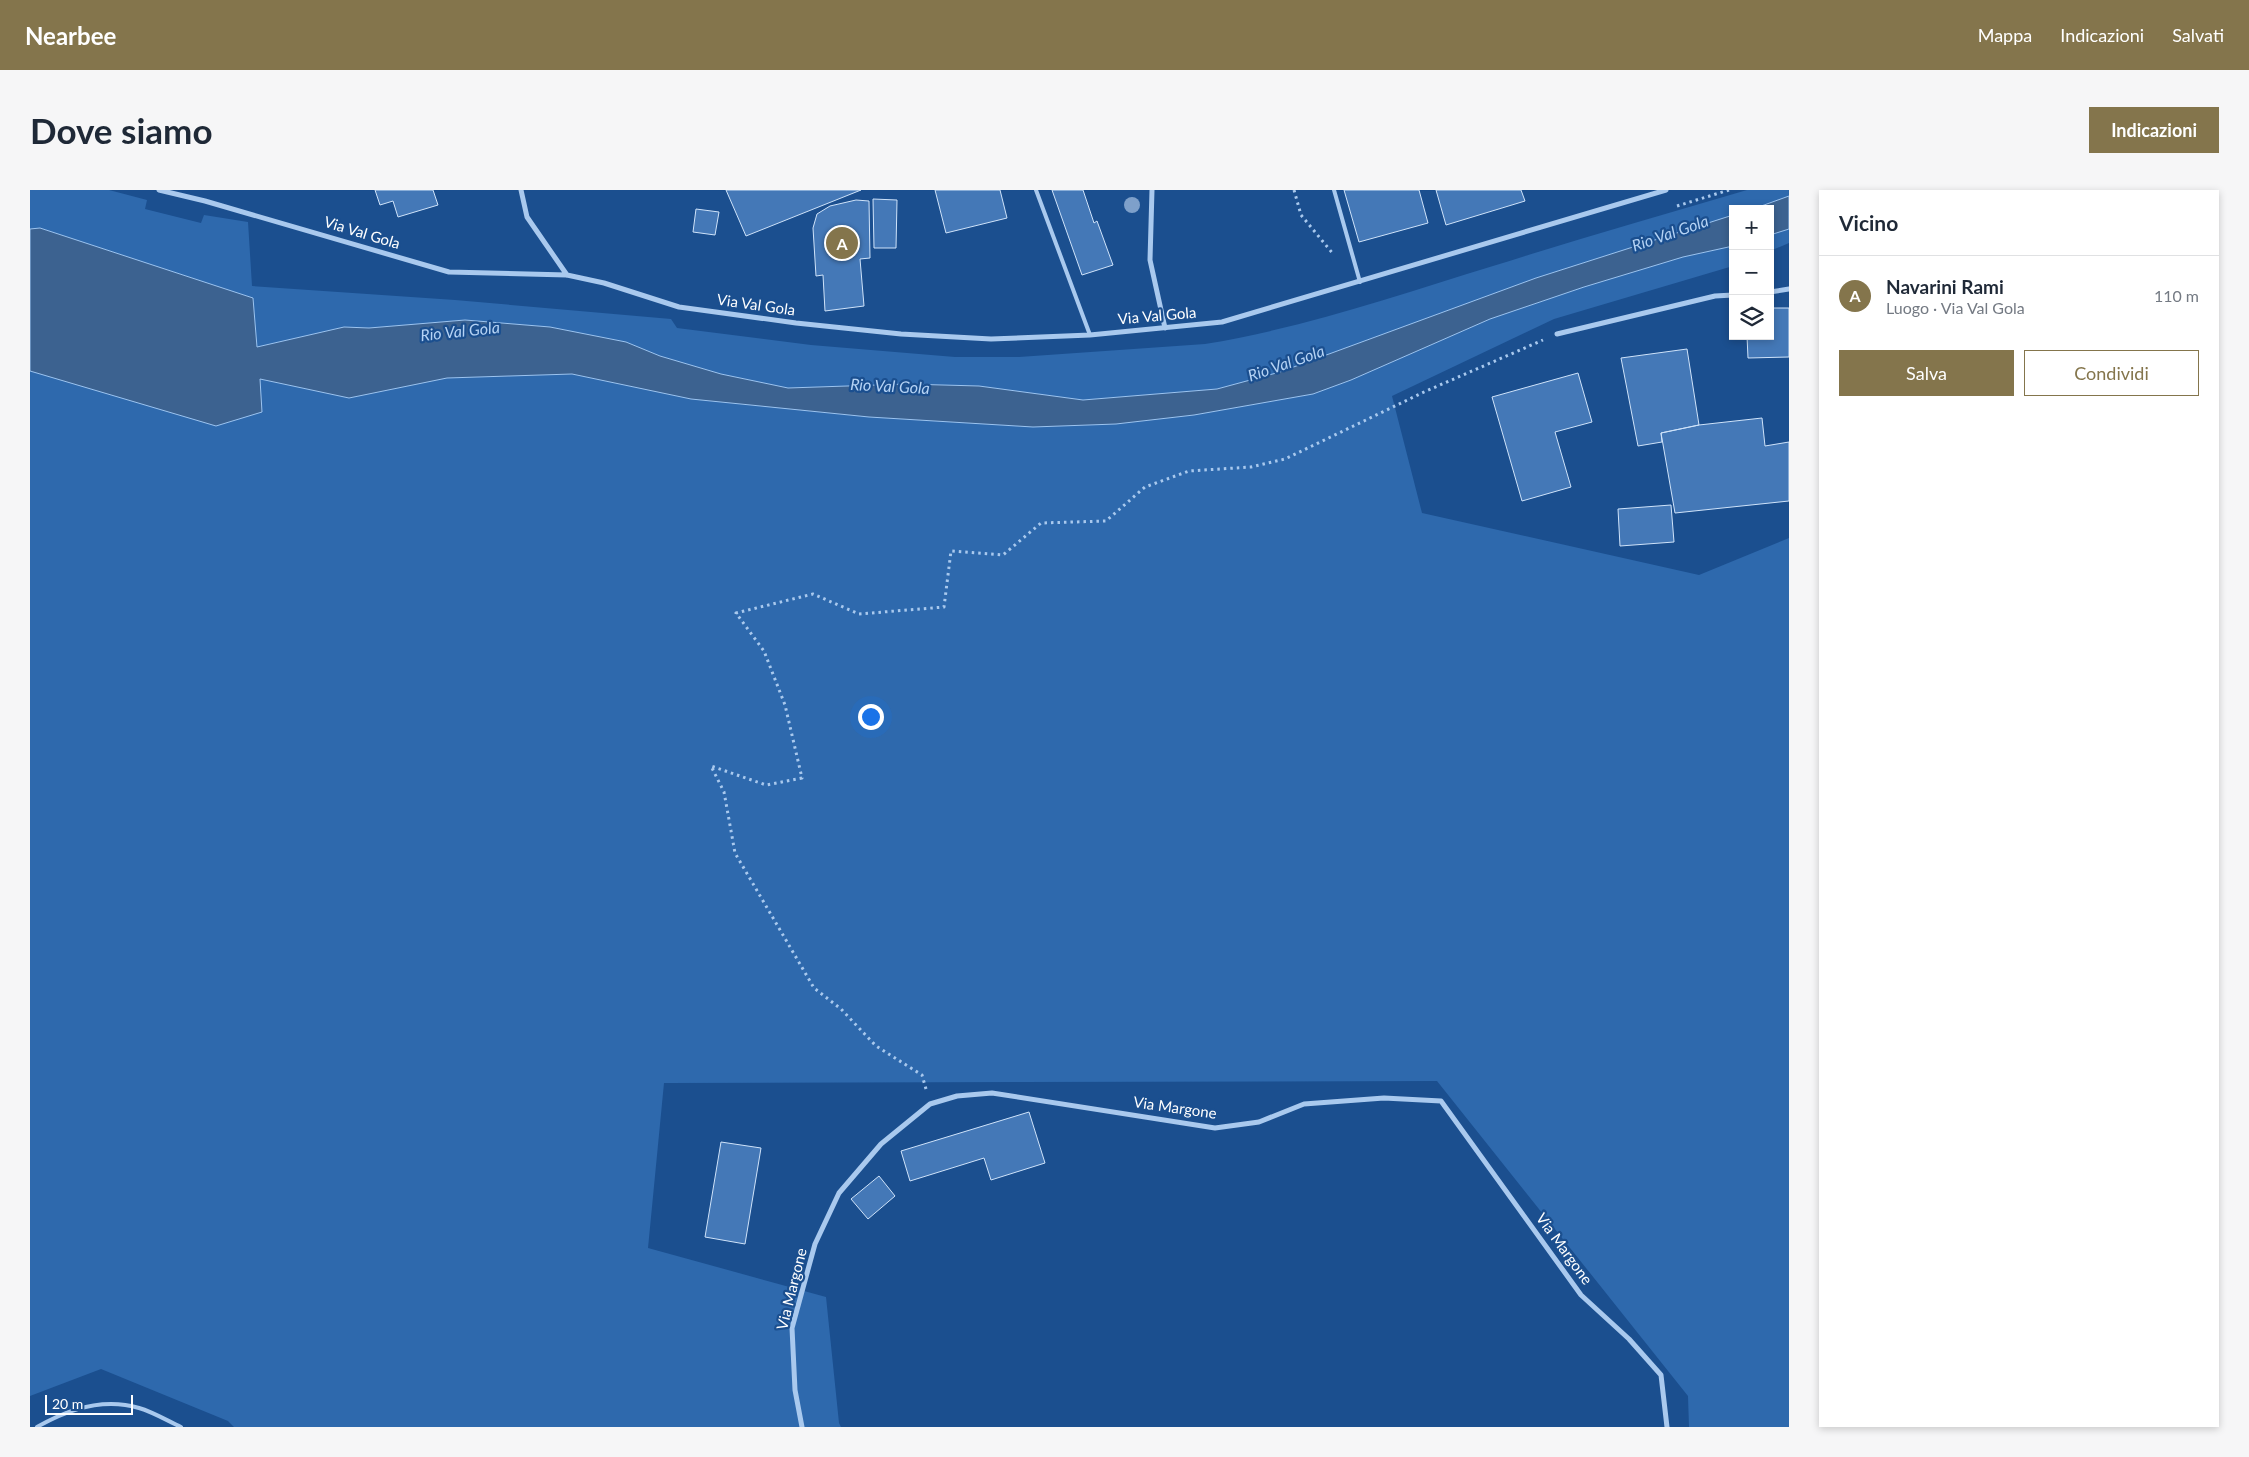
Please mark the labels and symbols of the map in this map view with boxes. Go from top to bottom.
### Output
water label: Rio Val Gola [1629,211,1711,254]
street label: Via Val Gola [322,212,403,252]
pin: A [826,224,858,262]
street label: Via Val Gola [716,290,796,318]
street label: Via Val Gola [1117,303,1197,327]
water label: Rio Val Gola [419,317,501,344]
water label: Rio Val Gola [1245,341,1327,384]
water label: Rio Val Gola [850,374,930,397]
your location [858,704,884,730]
street label: Via Margone [1132,1092,1218,1122]
street label: Via Margone [1533,1209,1597,1288]
street label: Via Margone [772,1246,810,1332]
scale bar [45,1392,132,1415]

